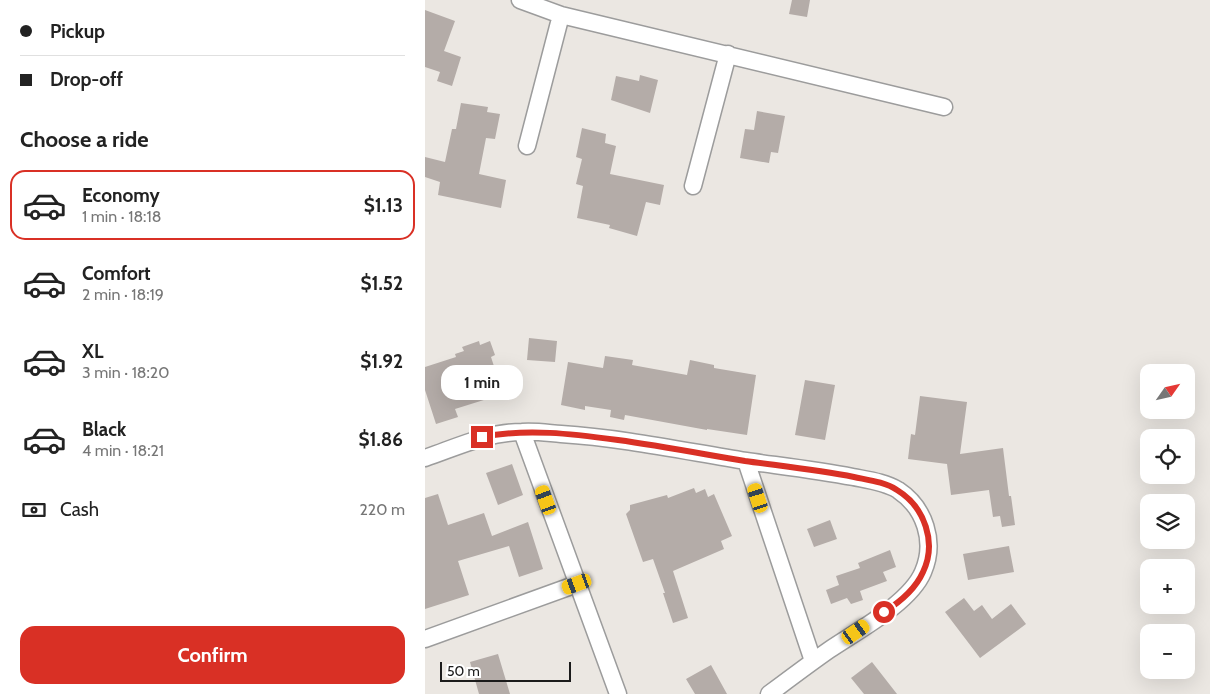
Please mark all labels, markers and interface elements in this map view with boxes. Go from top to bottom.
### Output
text: Pickup [50,20,105,43]
text: Drop-off [50,68,123,91]
text: Choose a ride [20,126,149,153]
icon: car [22,183,67,228]
text: Economy [82,184,160,207]
text: $1.13 [364,194,403,217]
text: 1 min · 18:18 [82,207,161,226]
icon: car [22,261,67,306]
text: Comfort [82,262,151,285]
text: $1.52 [360,272,403,295]
text: 2 min · 18:19 [82,285,164,304]
icon: car [22,339,67,384]
text: XL [82,340,103,363]
text: $1.92 [360,350,403,373]
text: 3 min · 18:20 [82,363,169,382]
callout: 1 min [441,364,523,400]
north arrow [1140,364,1195,419]
map controls [1140,364,1195,679]
text: 1 min [464,373,500,392]
icon: car [22,417,67,462]
text: Black [82,418,126,441]
route end [471,426,493,448]
text: $1.86 [359,428,403,451]
button: locate [1140,429,1195,484]
text: 4 min · 18:21 [82,441,164,460]
car [746,481,769,515]
car [533,483,558,517]
button: layers [1140,494,1195,549]
icon: cash [20,496,48,524]
text: Cash [60,498,99,521]
text: 220 m [359,500,405,519]
button: + [1140,559,1195,614]
car [560,572,593,596]
route start [873,601,895,623]
car [839,617,872,647]
button: − [1140,624,1195,679]
button: Confirm [20,626,405,684]
scale bar [440,659,571,682]
text: 50 m [447,662,480,680]

